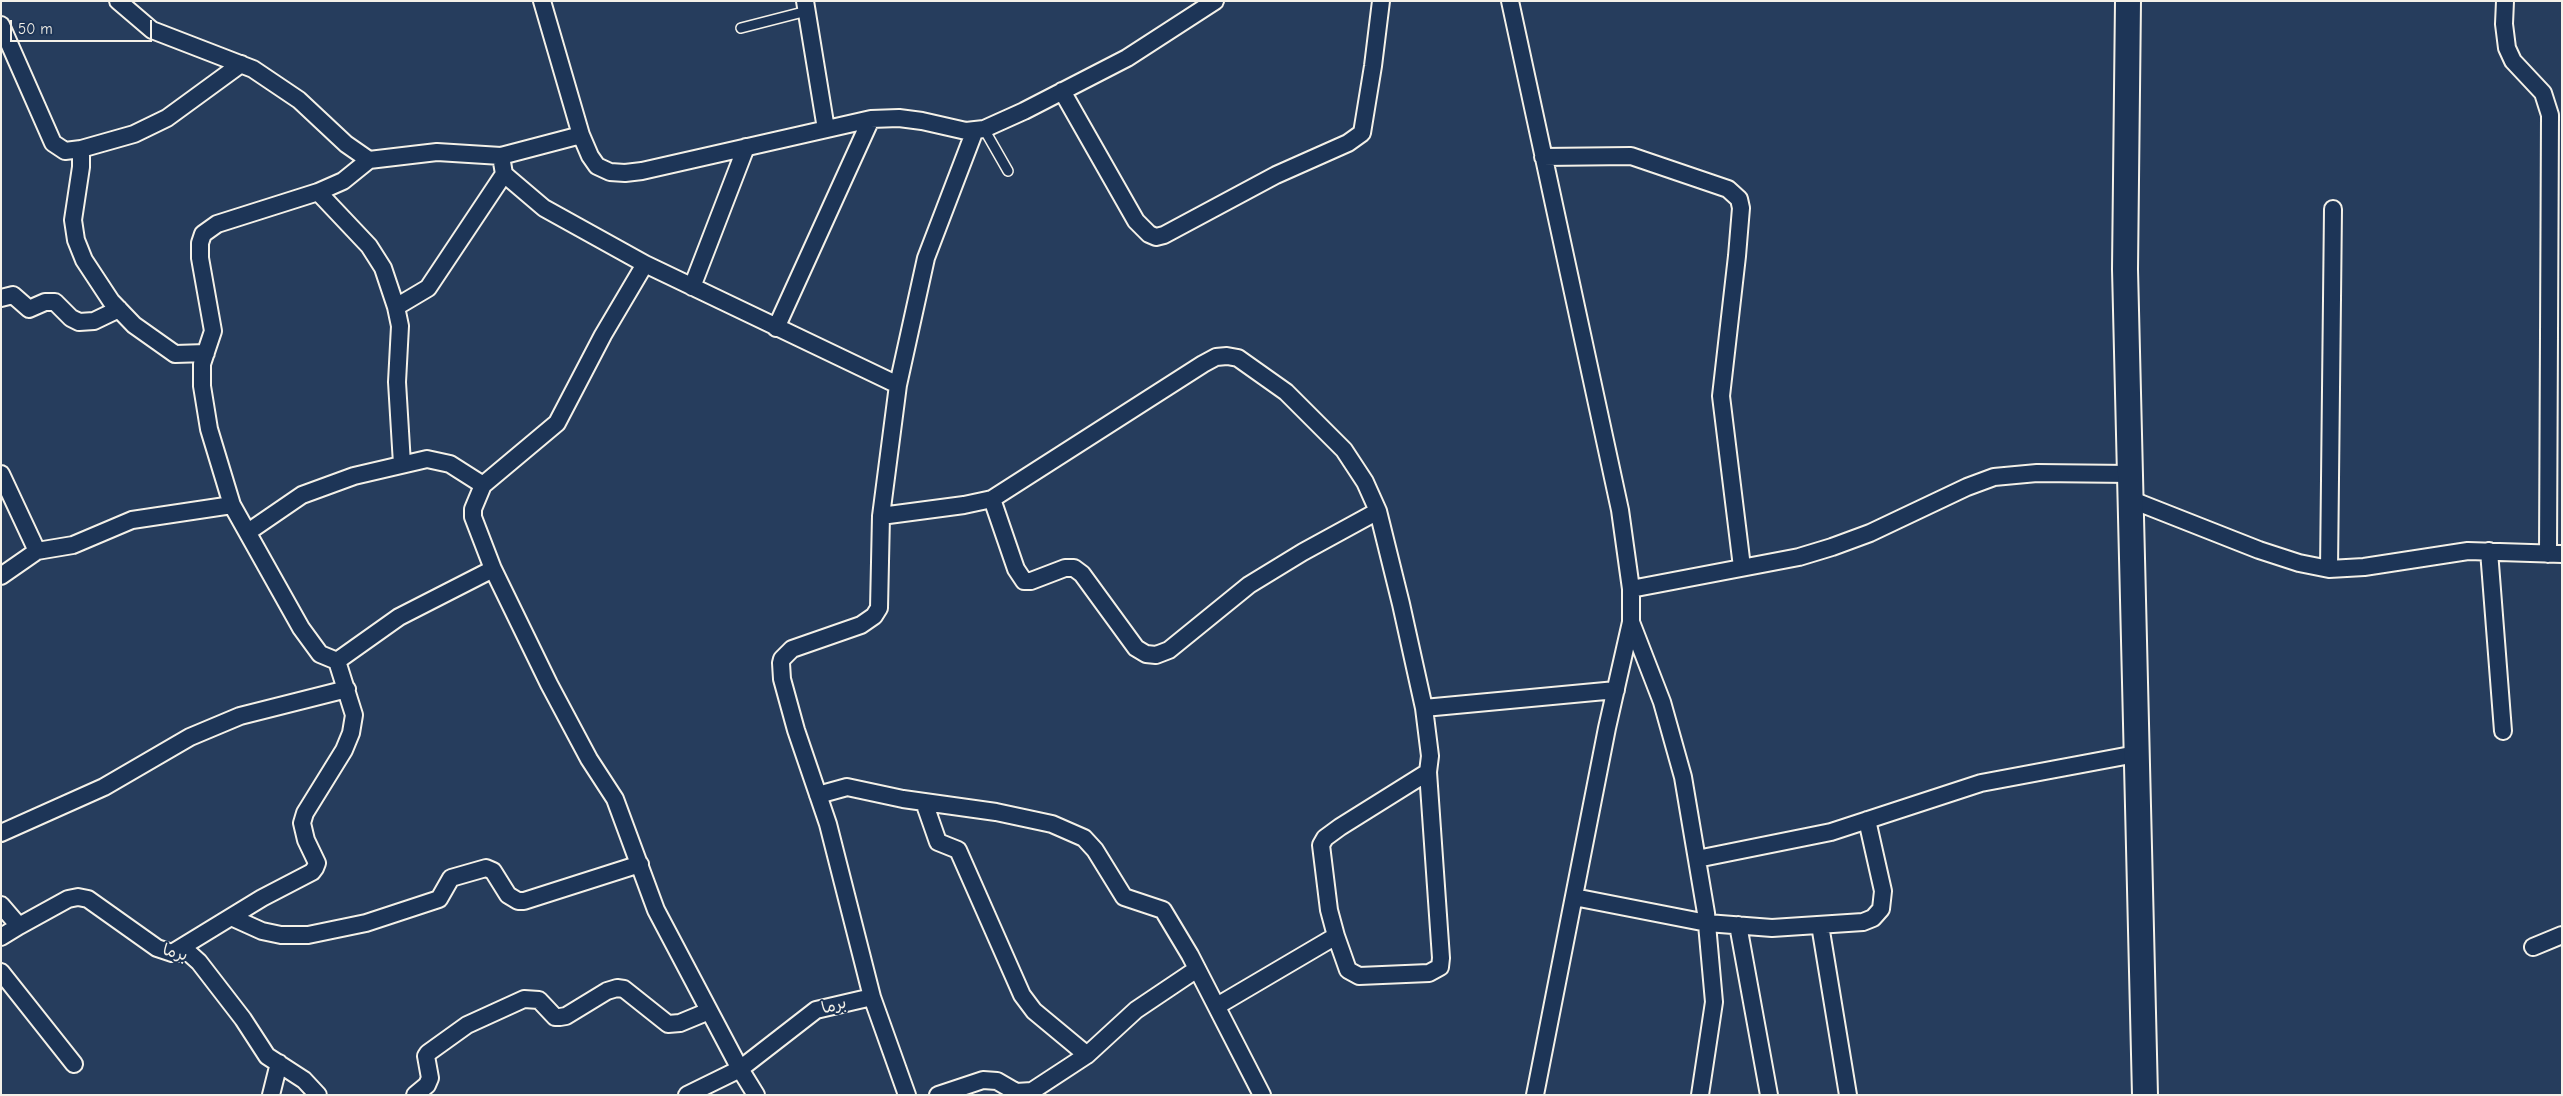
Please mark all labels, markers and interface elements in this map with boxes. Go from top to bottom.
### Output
scale bar [12,10,155,42]
text: 50 m [18,20,53,38]
street label: برما [160,940,190,966]
street label: برما [819,993,849,1019]

